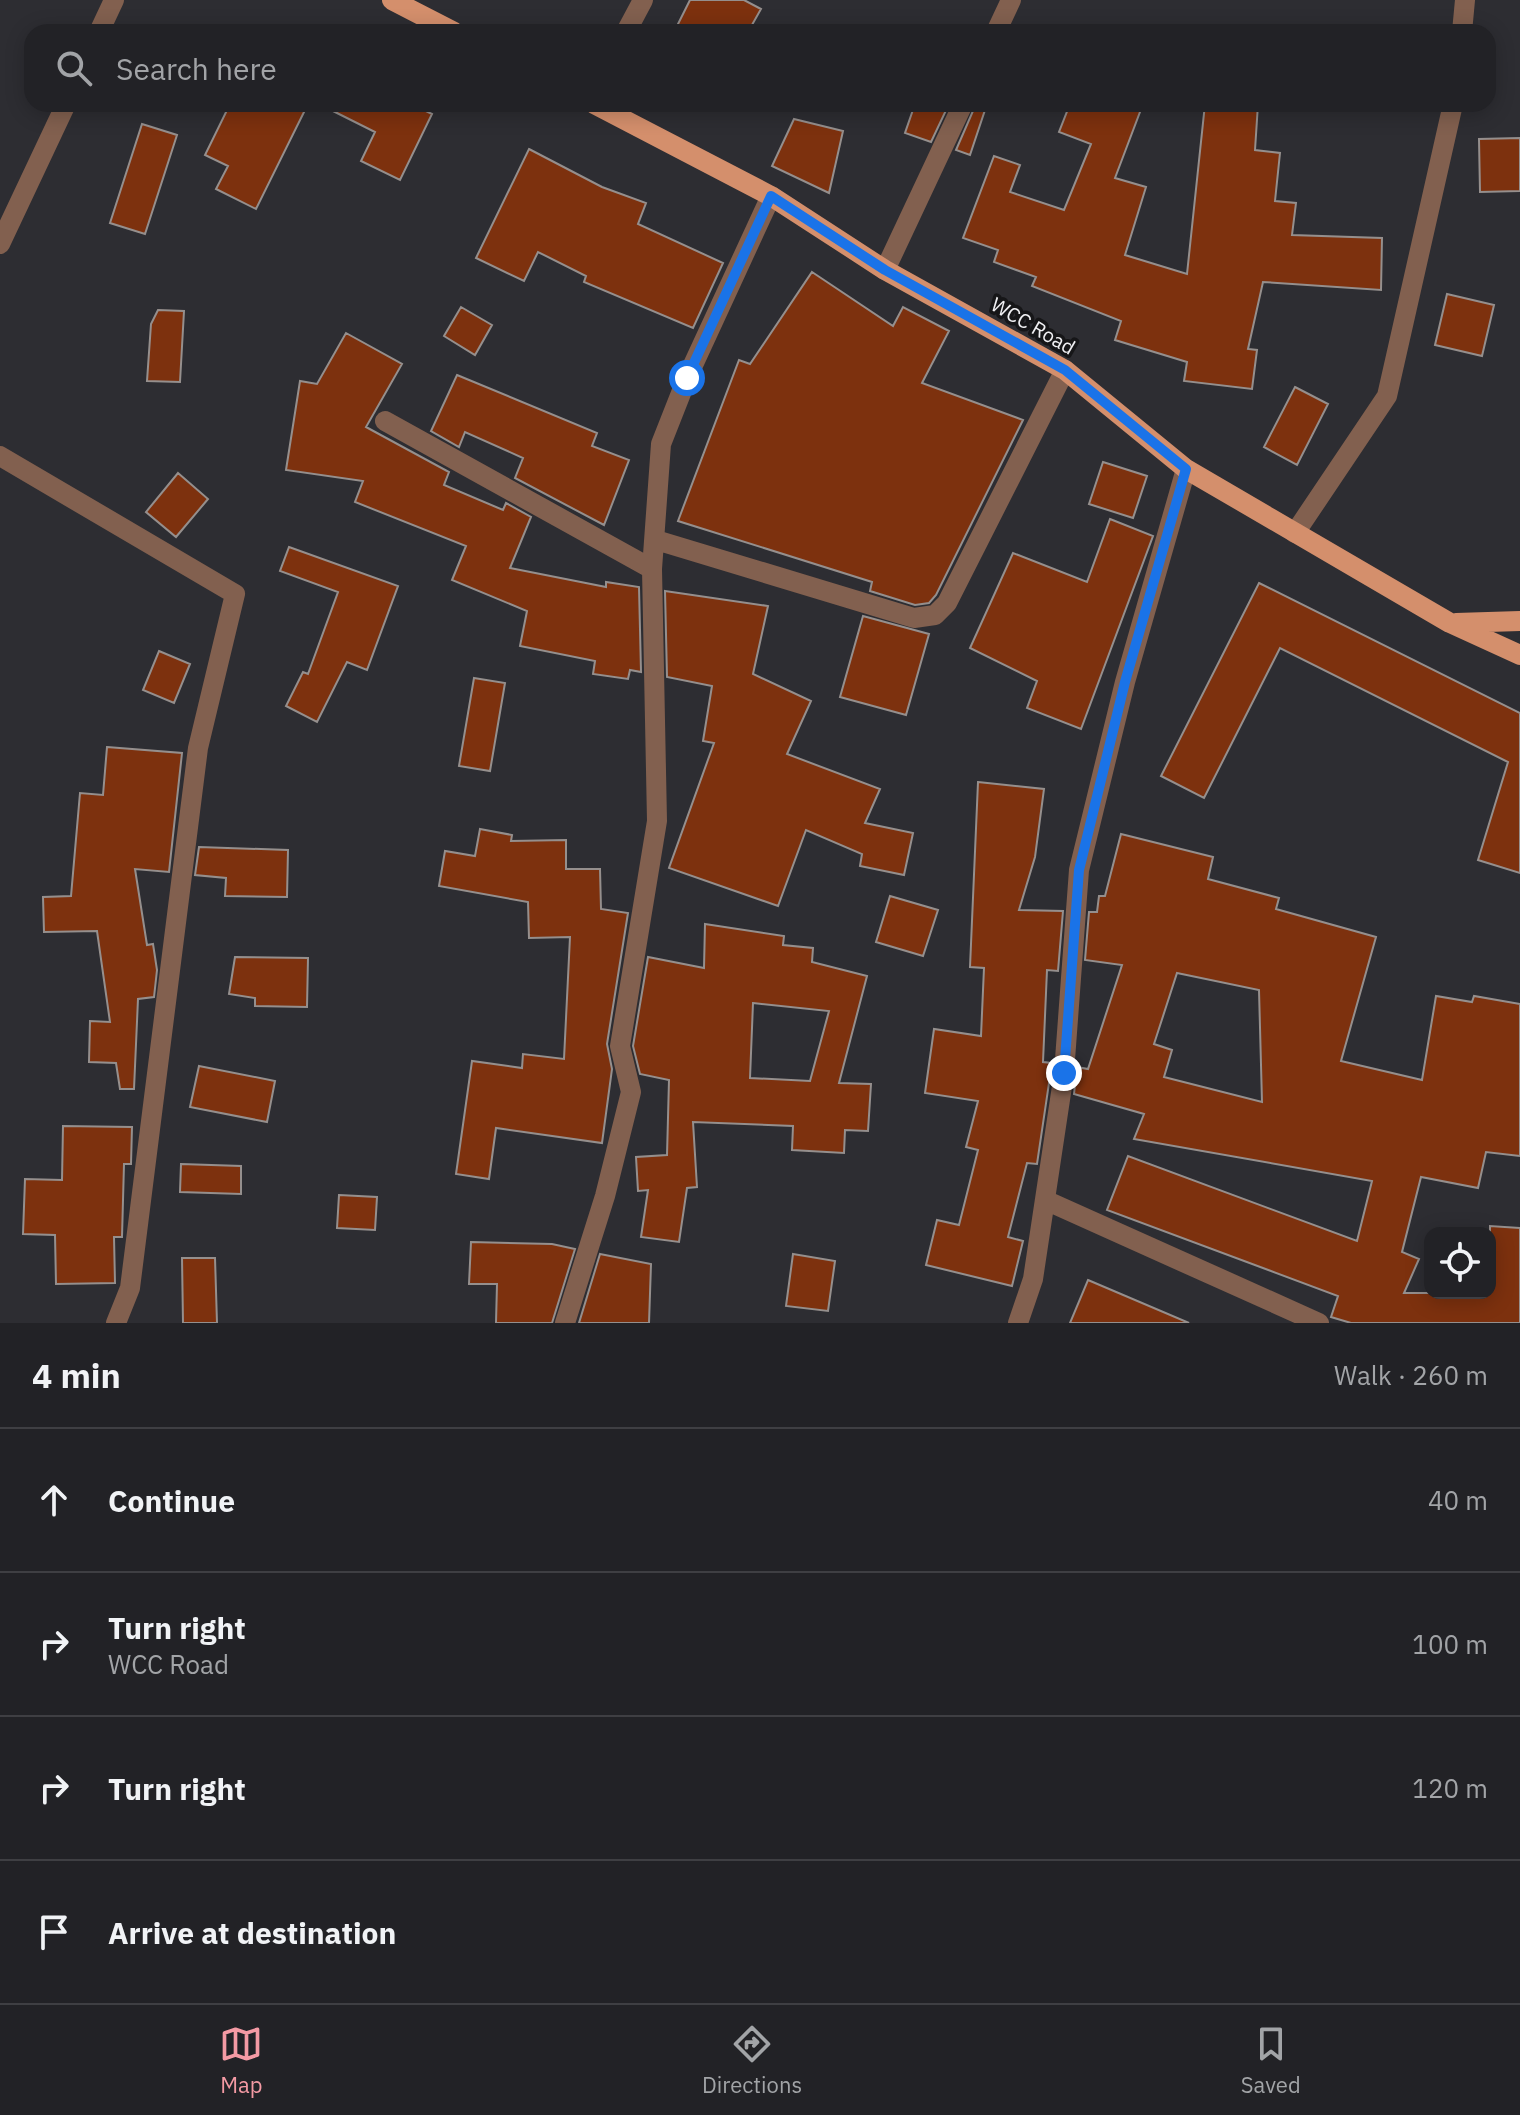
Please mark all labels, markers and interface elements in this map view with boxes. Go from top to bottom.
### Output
search box [24,24,1496,112]
icon: search [52,46,96,90]
text: Search here [116,49,277,88]
street label: WCC Road [986,291,1080,361]
route start [669,360,705,396]
route end [1046,1055,1082,1091]
map controls [1424,1227,1496,1299]
button: locate [1424,1227,1496,1299]
text: 4 min [32,1353,121,1397]
text: Walk · 260 m [1334,1358,1488,1392]
icon: ahead [32,1478,76,1522]
text: Continue [108,1481,235,1520]
text: 40 m [1428,1483,1488,1517]
text: Turn right [108,1608,246,1647]
icon: right [32,1622,76,1666]
text: 100 m [1412,1627,1488,1661]
text: WCC Road [108,1647,229,1681]
icon: right [32,1766,76,1810]
text: Turn right [108,1769,246,1808]
text: 120 m [1412,1771,1488,1805]
icon: arrive [32,1910,76,1954]
text: Arrive at destination [108,1913,396,1952]
tab: Map [219,2022,263,2099]
tab: Directions [702,2022,802,2099]
tab: Saved [1241,2022,1301,2099]

